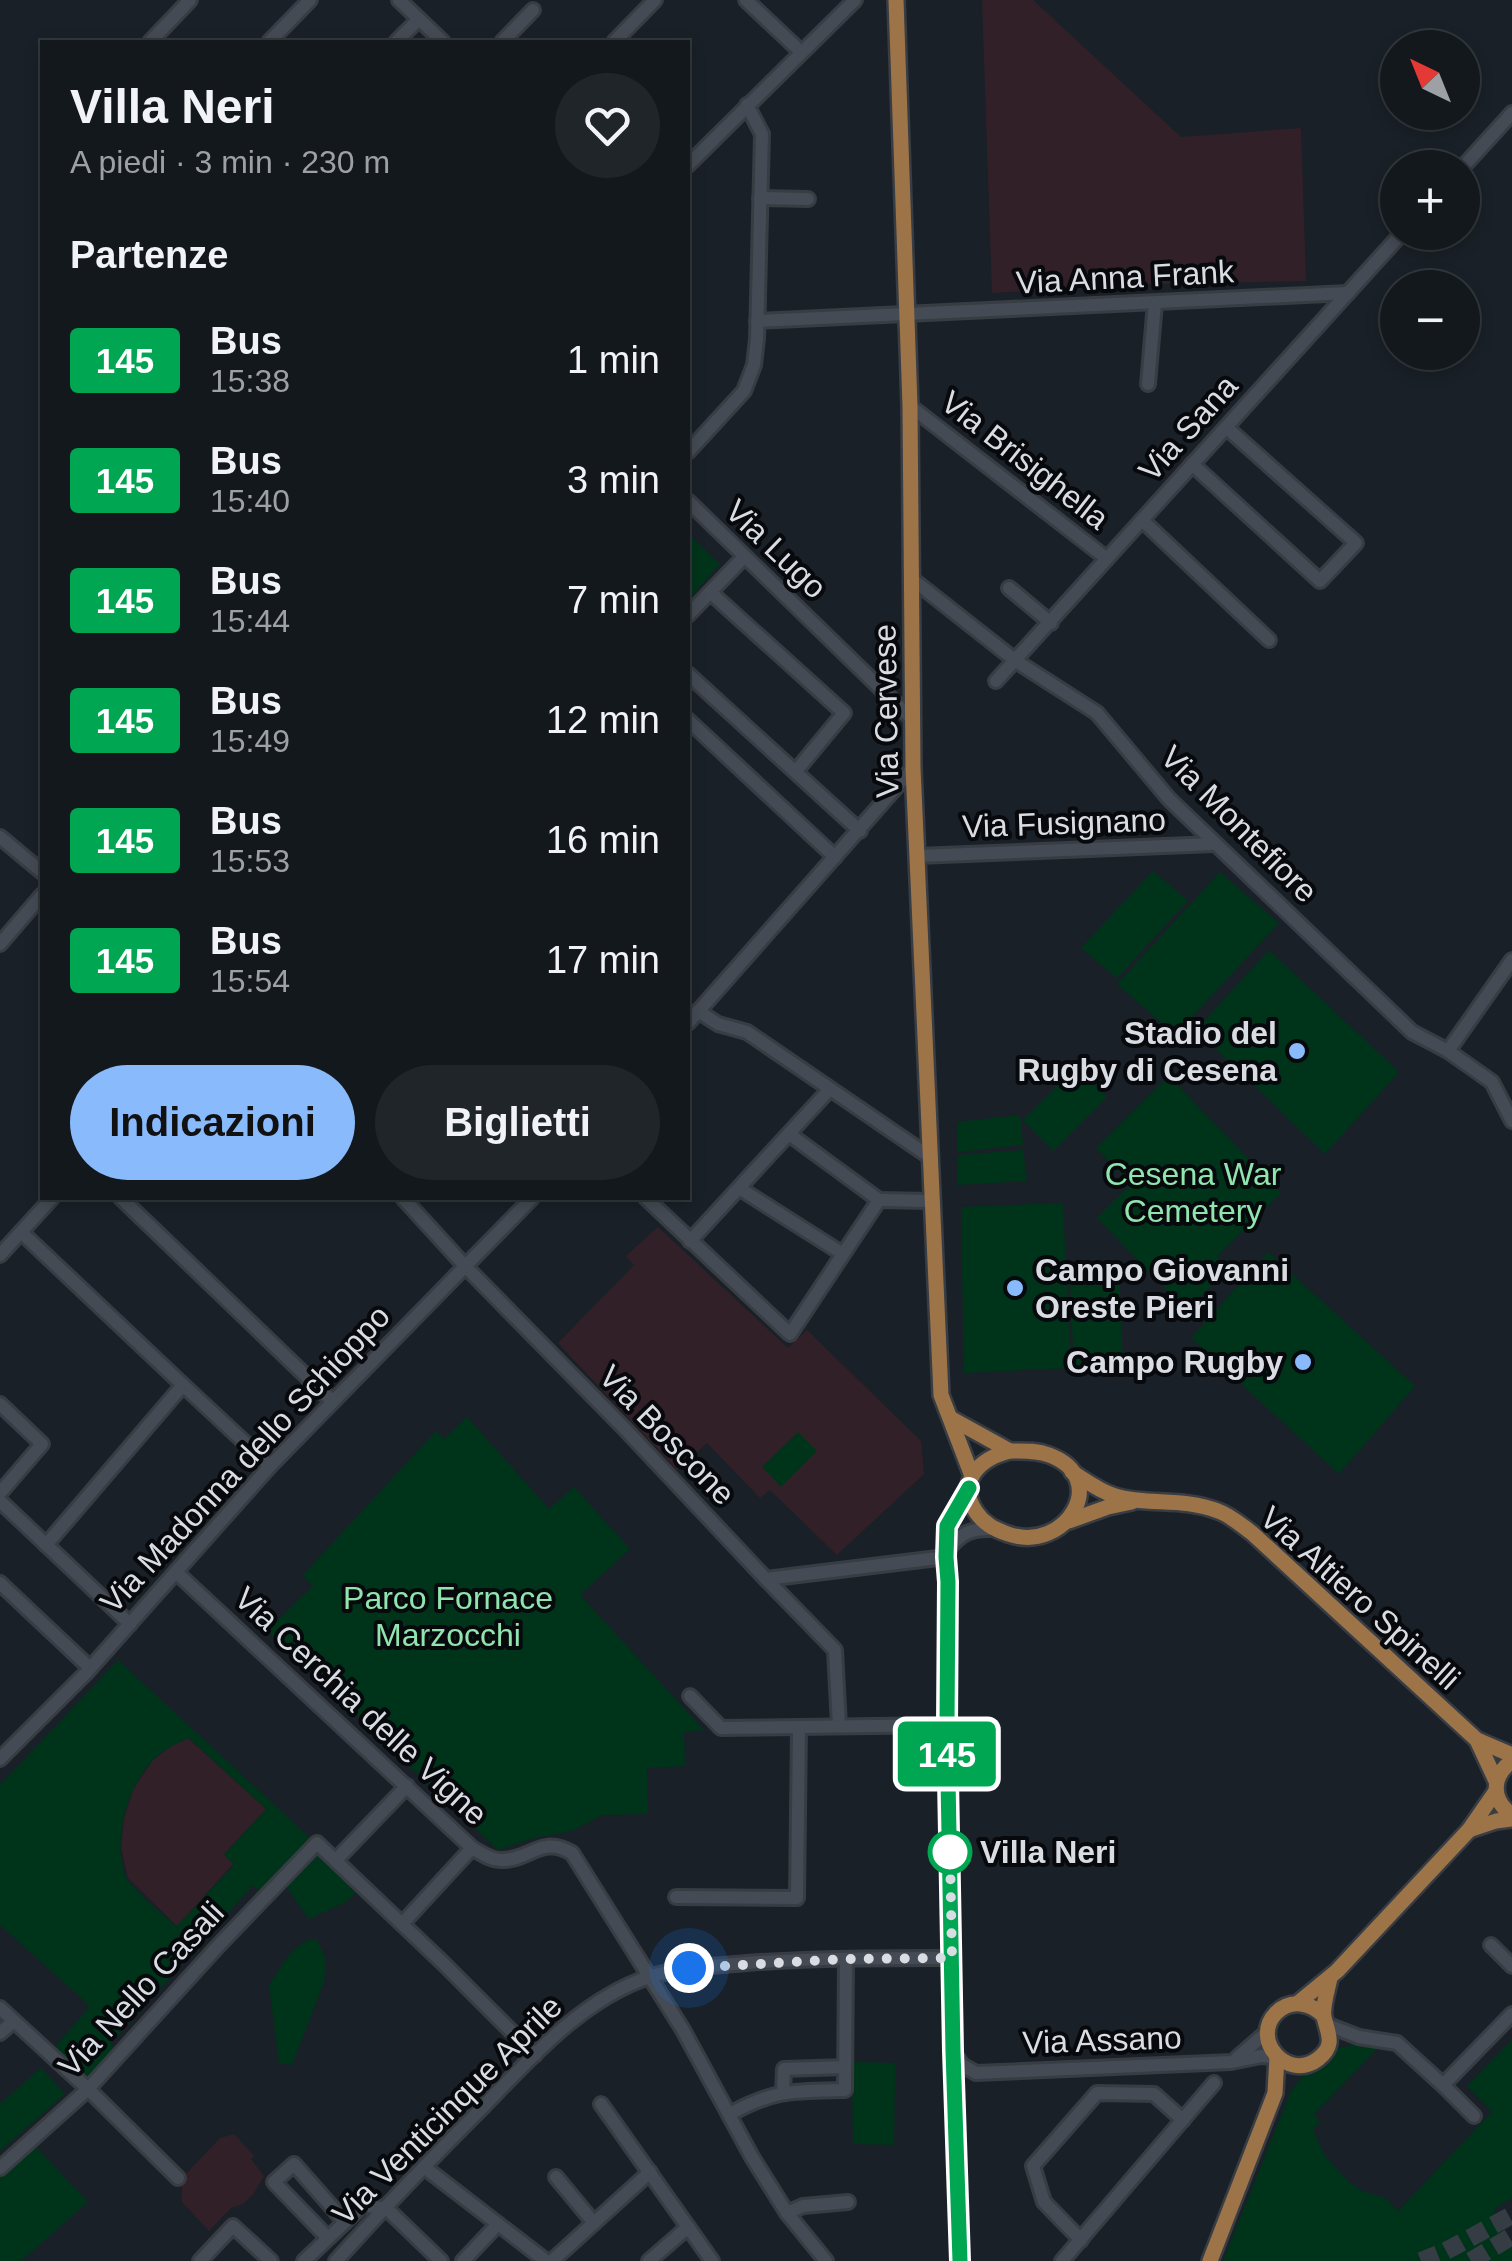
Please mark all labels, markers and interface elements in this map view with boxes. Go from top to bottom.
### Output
north arrow [1380,30,1480,130]
map controls [1380,30,1480,370]
button: heart [555,73,660,178]
text: Villa Neri [70,80,275,133]
text: A piedi · 3 min · 230 m [70,144,390,180]
button: + [1380,150,1480,250]
text: Partenze [70,234,228,276]
street label: Via Anna Frank [1015,253,1236,301]
button: − [1380,270,1480,370]
text: Bus [210,320,282,362]
text: 1 min [567,339,660,381]
text: 145 [96,341,154,380]
text: 15:38 [210,363,290,399]
street label: Via Sana [1131,368,1245,488]
street label: Via Brisighella [934,384,1116,537]
text: Bus [210,440,282,482]
text: 3 min [567,459,660,501]
text: 145 [96,461,154,500]
text: 15:40 [210,483,290,519]
street label: Via Lugo [718,492,834,606]
text: Bus [210,560,282,602]
text: 7 min [567,579,660,621]
text: 145 [96,581,154,620]
text: 15:44 [210,603,290,639]
street label: Via Cervese [866,624,906,798]
text: Bus [210,680,282,722]
text: 12 min [546,699,660,741]
text: 145 [96,701,154,740]
text: 15:49 [210,723,290,759]
street label: Via Montefiore [1154,739,1324,909]
text: Bus [210,800,282,842]
street label: Via Fusignano [961,801,1167,845]
text: 16 min [546,819,660,861]
text: 145 [96,821,154,860]
text: 15:53 [210,843,290,879]
text: Bus [210,920,282,962]
text: 17 min [546,939,660,981]
text: 145 [96,941,154,980]
text: 15:54 [210,963,290,999]
place label: Stadio del Rugby di Cesena [1017,1015,1277,1088]
marker: Stadio del Rugby di Cesena [1286,1040,1308,1062]
button: Indicazioni [70,1065,355,1180]
button: Biglietti [375,1065,660,1180]
park label: Cesena War Cemetery [1105,1156,1282,1229]
place label: Campo Giovanni Oreste Pieri [1035,1252,1289,1325]
marker: Campo Giovanni Oreste Pieri [1004,1277,1026,1299]
street label: Via Madonna dello Schioppo [93,1298,397,1620]
place label: Campo Rugby [1066,1344,1283,1380]
marker: Campo Rugby [1292,1351,1314,1373]
street label: Via Boscone [592,1358,742,1512]
street label: Via Altiero Spinelli [1253,1499,1467,1697]
street label: Via Cerchia delle Vigne [228,1580,494,1832]
park label: Parco Fornace Marzocchi [343,1580,553,1653]
line badge: 145 [890,1722,1004,1786]
text: 145 [918,1735,976,1774]
marker: Villa Neri [929,1831,971,1873]
place label: Villa Neri [980,1834,1116,1870]
street label: Via Nello Casali [51,1894,231,2084]
your location [664,1943,714,1993]
street label: Via Venticinque Aprile [325,1988,569,2232]
street label: Via Assano [1022,2019,1182,2061]

